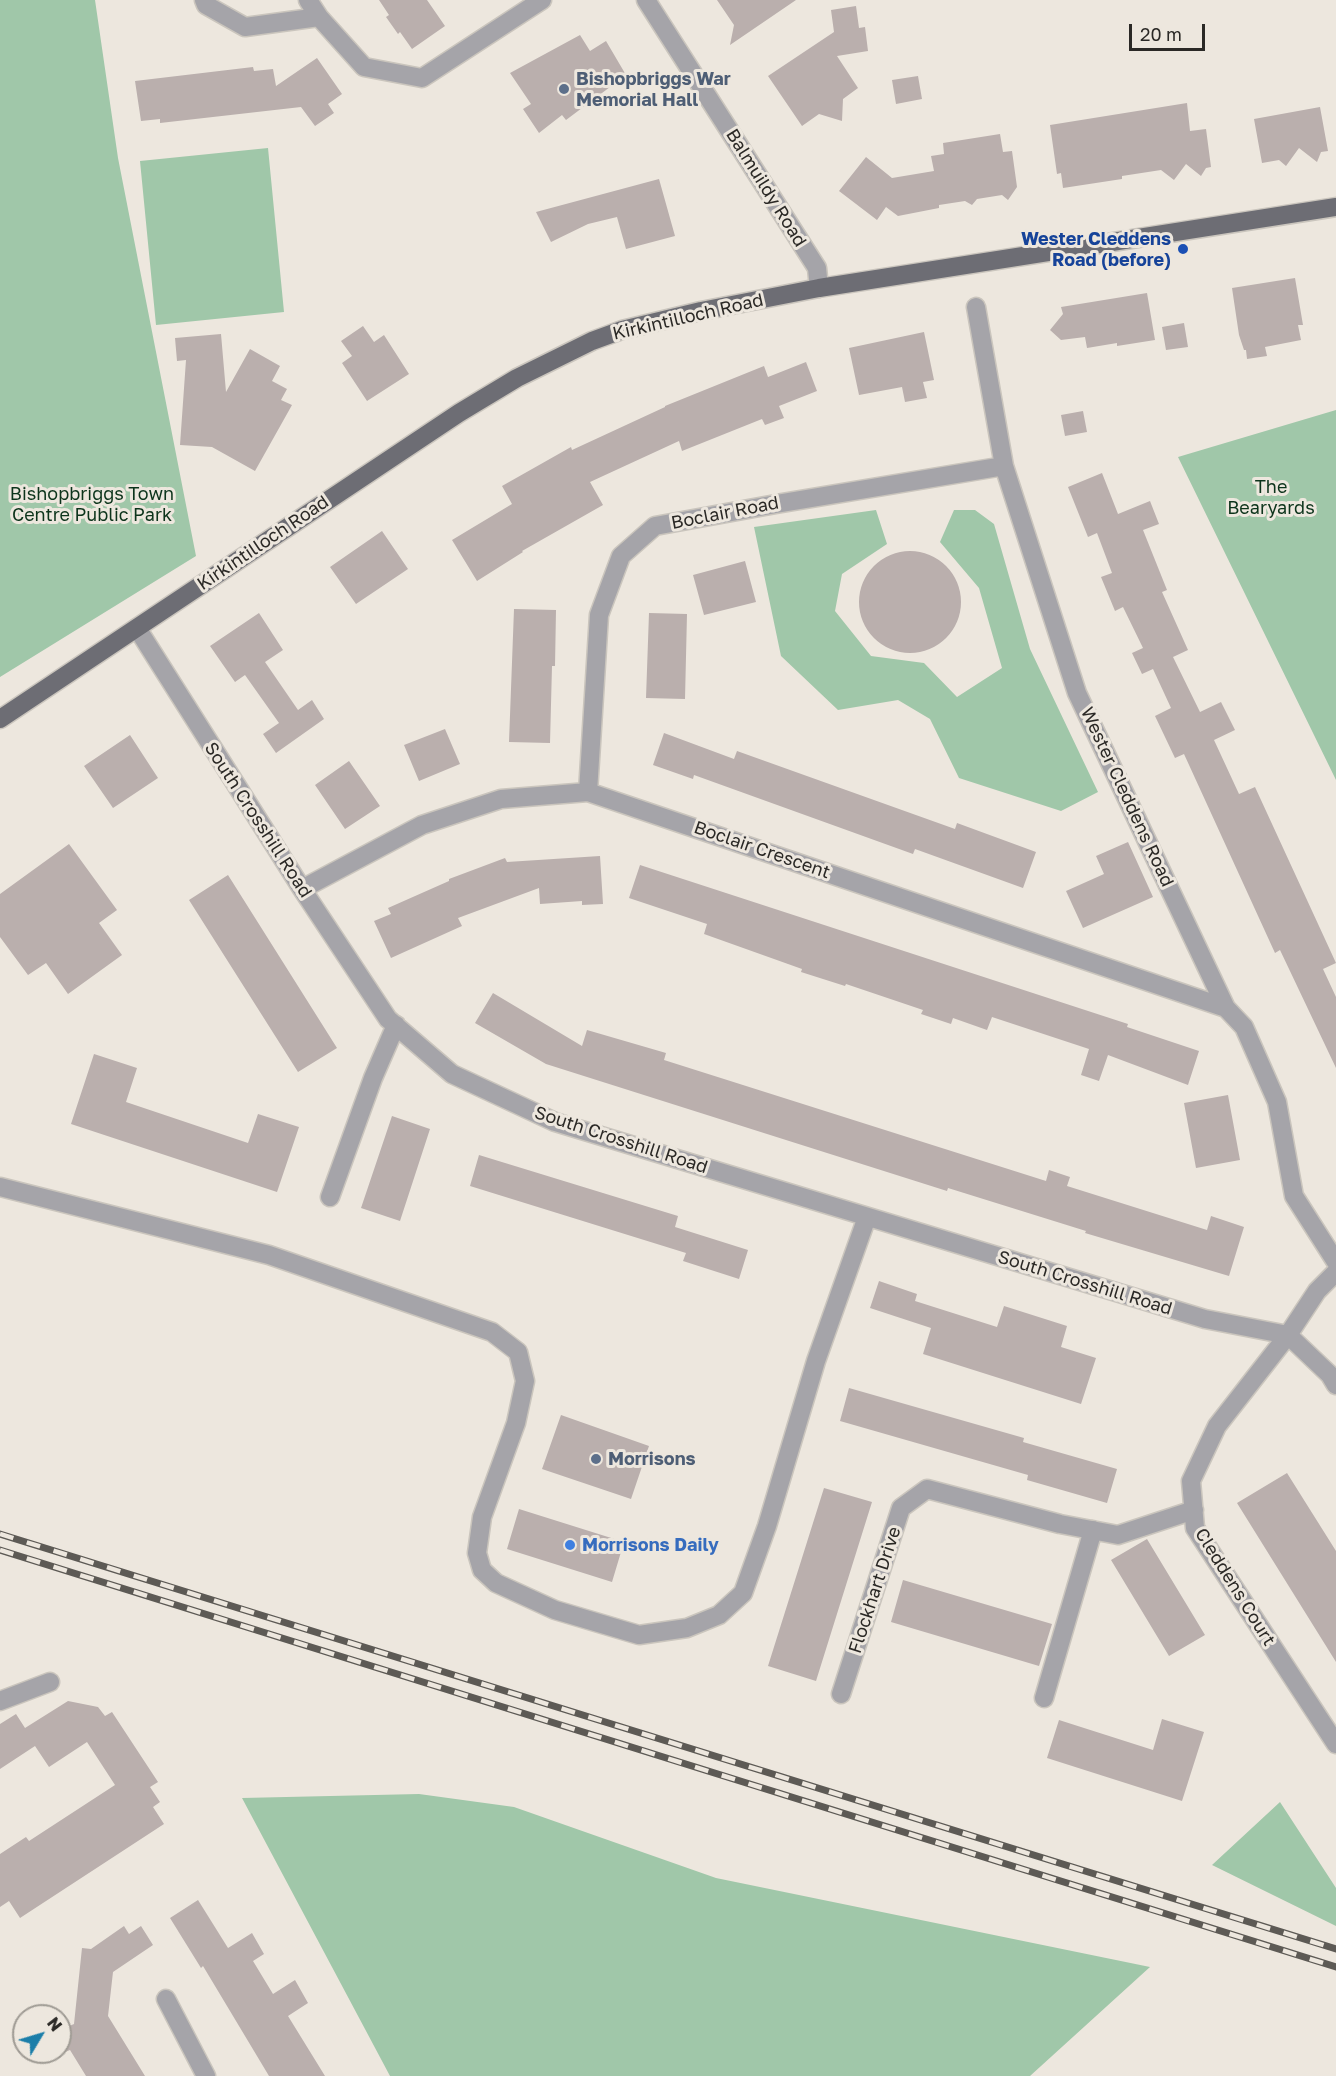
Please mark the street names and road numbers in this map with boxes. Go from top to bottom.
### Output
street label: Balmuildy Road [721,125,811,251]
street label: Kirkintilloch Road [611,289,765,345]
street label: Kirkintilloch Road [193,491,333,595]
street label: Boclair Road [669,492,781,534]
street label: Wester Cleddens Road [1076,704,1178,890]
street label: South Crosshill Road [200,738,316,902]
street label: Boclair Crescent [691,817,833,883]
street label: South Crosshill Road [532,1102,710,1178]
street label: South Crosshill Road [995,1246,1175,1320]
street label: Flockhart Drive [844,1524,906,1656]
street label: Cleddens Court [1190,1524,1280,1650]

